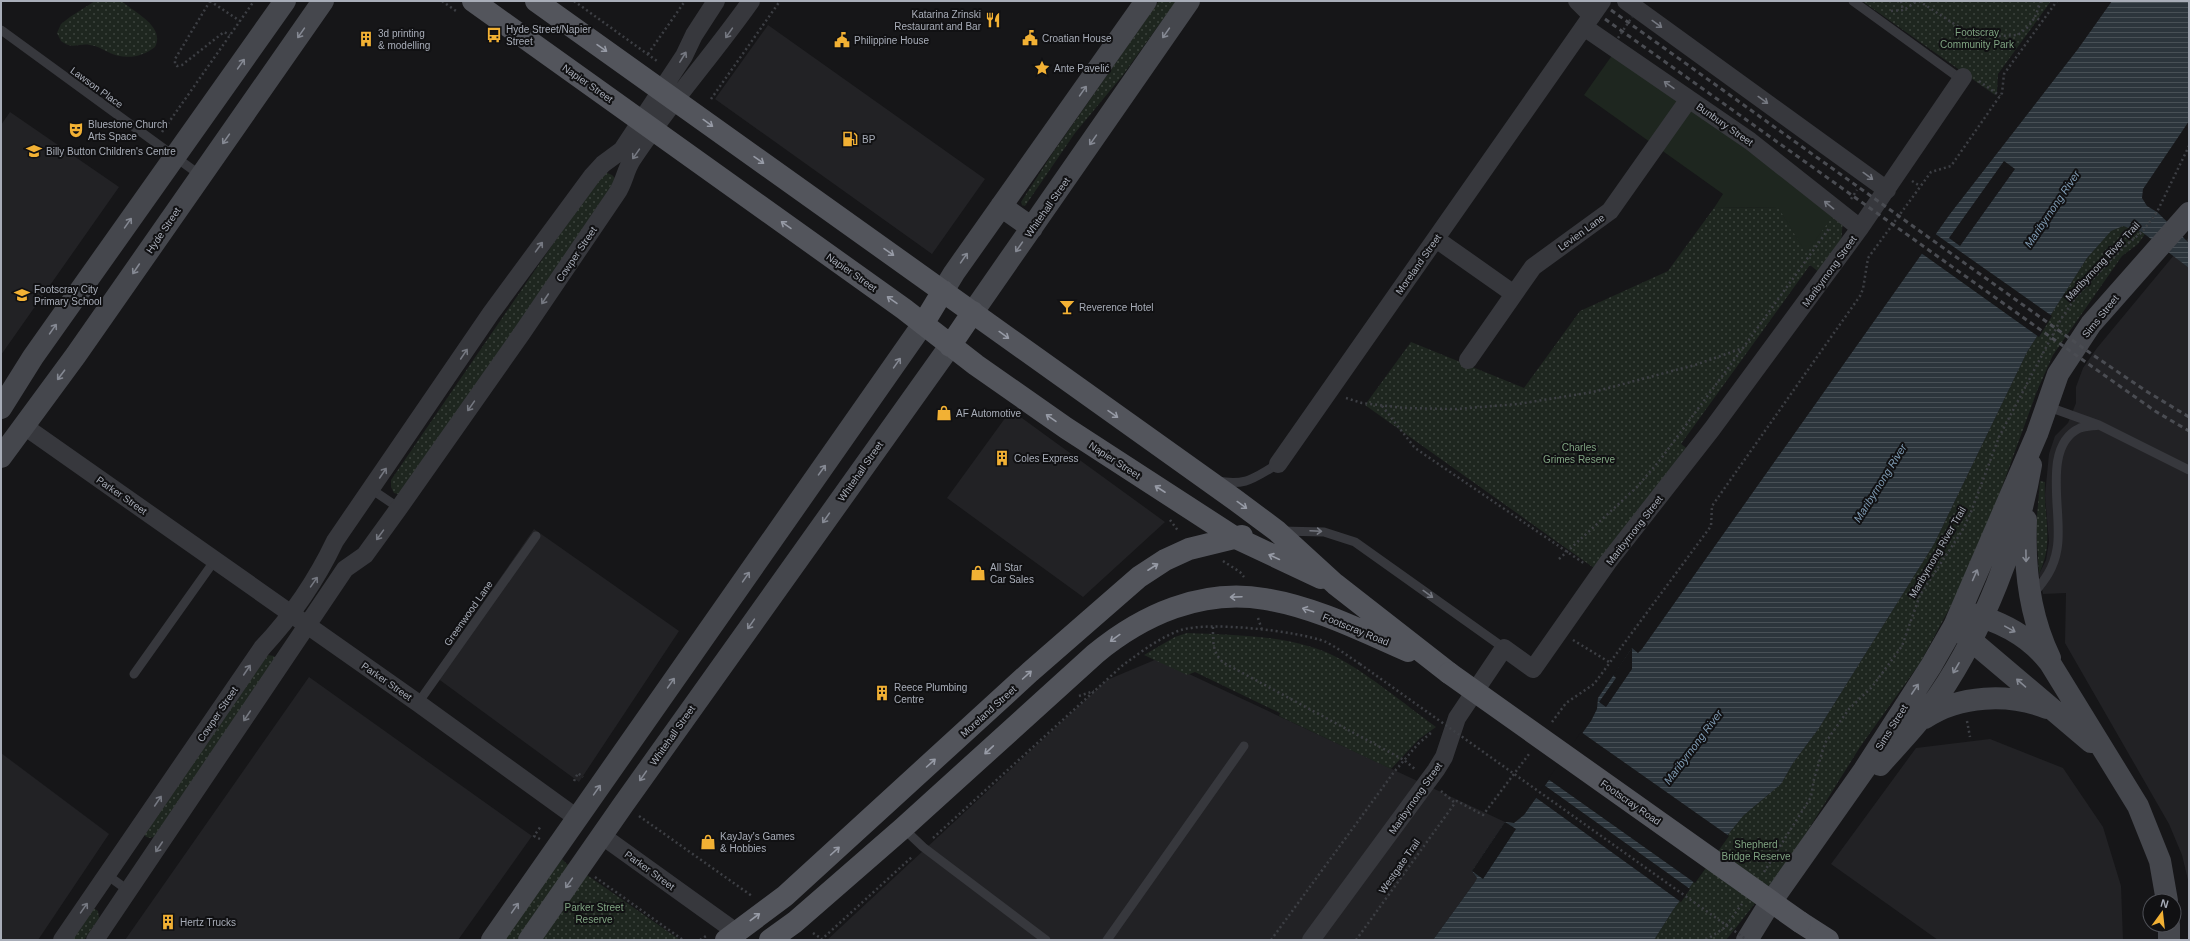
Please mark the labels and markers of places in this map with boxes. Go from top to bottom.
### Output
place label: Katarina Zrinski Restaurant and Bar [894,9,982,32]
restaurant icon: Katarina Zrinski Restaurant and Bar [984,11,1002,29]
place label: Hyde Street/Napier Street [506,24,592,47]
bus stop icon: Hyde Street/Napier Street [485,26,503,44]
place label: 3d printing & modelling [378,28,430,51]
public building icon: Croatian House [1021,29,1039,47]
building icon: 3d printing & modelling [357,30,375,48]
public building icon: Philippine House [833,31,851,49]
place label: Croatian House [1042,33,1112,44]
place label: Philippine House [854,35,929,46]
place icon: Ante Pavelić [1033,59,1051,77]
place label: Ante Pavelić [1054,63,1110,74]
place label: Bluestone Church Arts Space [88,119,168,142]
theatre icon: Bluestone Church Arts Space [67,121,85,139]
fuel station icon: BP [841,130,859,148]
place label: BP [862,134,876,145]
school or university icon: Billy Button Children's Centre [25,142,43,160]
place label: Billy Button Children's Centre [46,146,176,157]
place label: Footscray City Primary School [34,284,102,307]
school or university icon: Footscray City Primary School [13,286,31,304]
bar icon: Reverence Hotel [1058,298,1076,316]
place label: Reverence Hotel [1079,302,1153,313]
shop icon: AF Automotive [935,404,953,422]
place label: AF Automotive [956,408,1021,419]
building icon: Coles Express [993,449,1011,467]
place label: Coles Express [1014,453,1078,464]
place label: All Star Car Sales [990,562,1034,585]
shop icon: All Star Car Sales [969,564,987,582]
place label: Reece Plumbing Centre [894,682,967,705]
building icon: Reece Plumbing Centre [873,684,891,702]
place label: KayJay's Games & Hobbies [720,831,795,854]
shop icon: KayJay's Games & Hobbies [699,833,717,851]
building icon: Hertz Trucks [159,913,177,931]
place label: Hertz Trucks [180,917,236,928]

